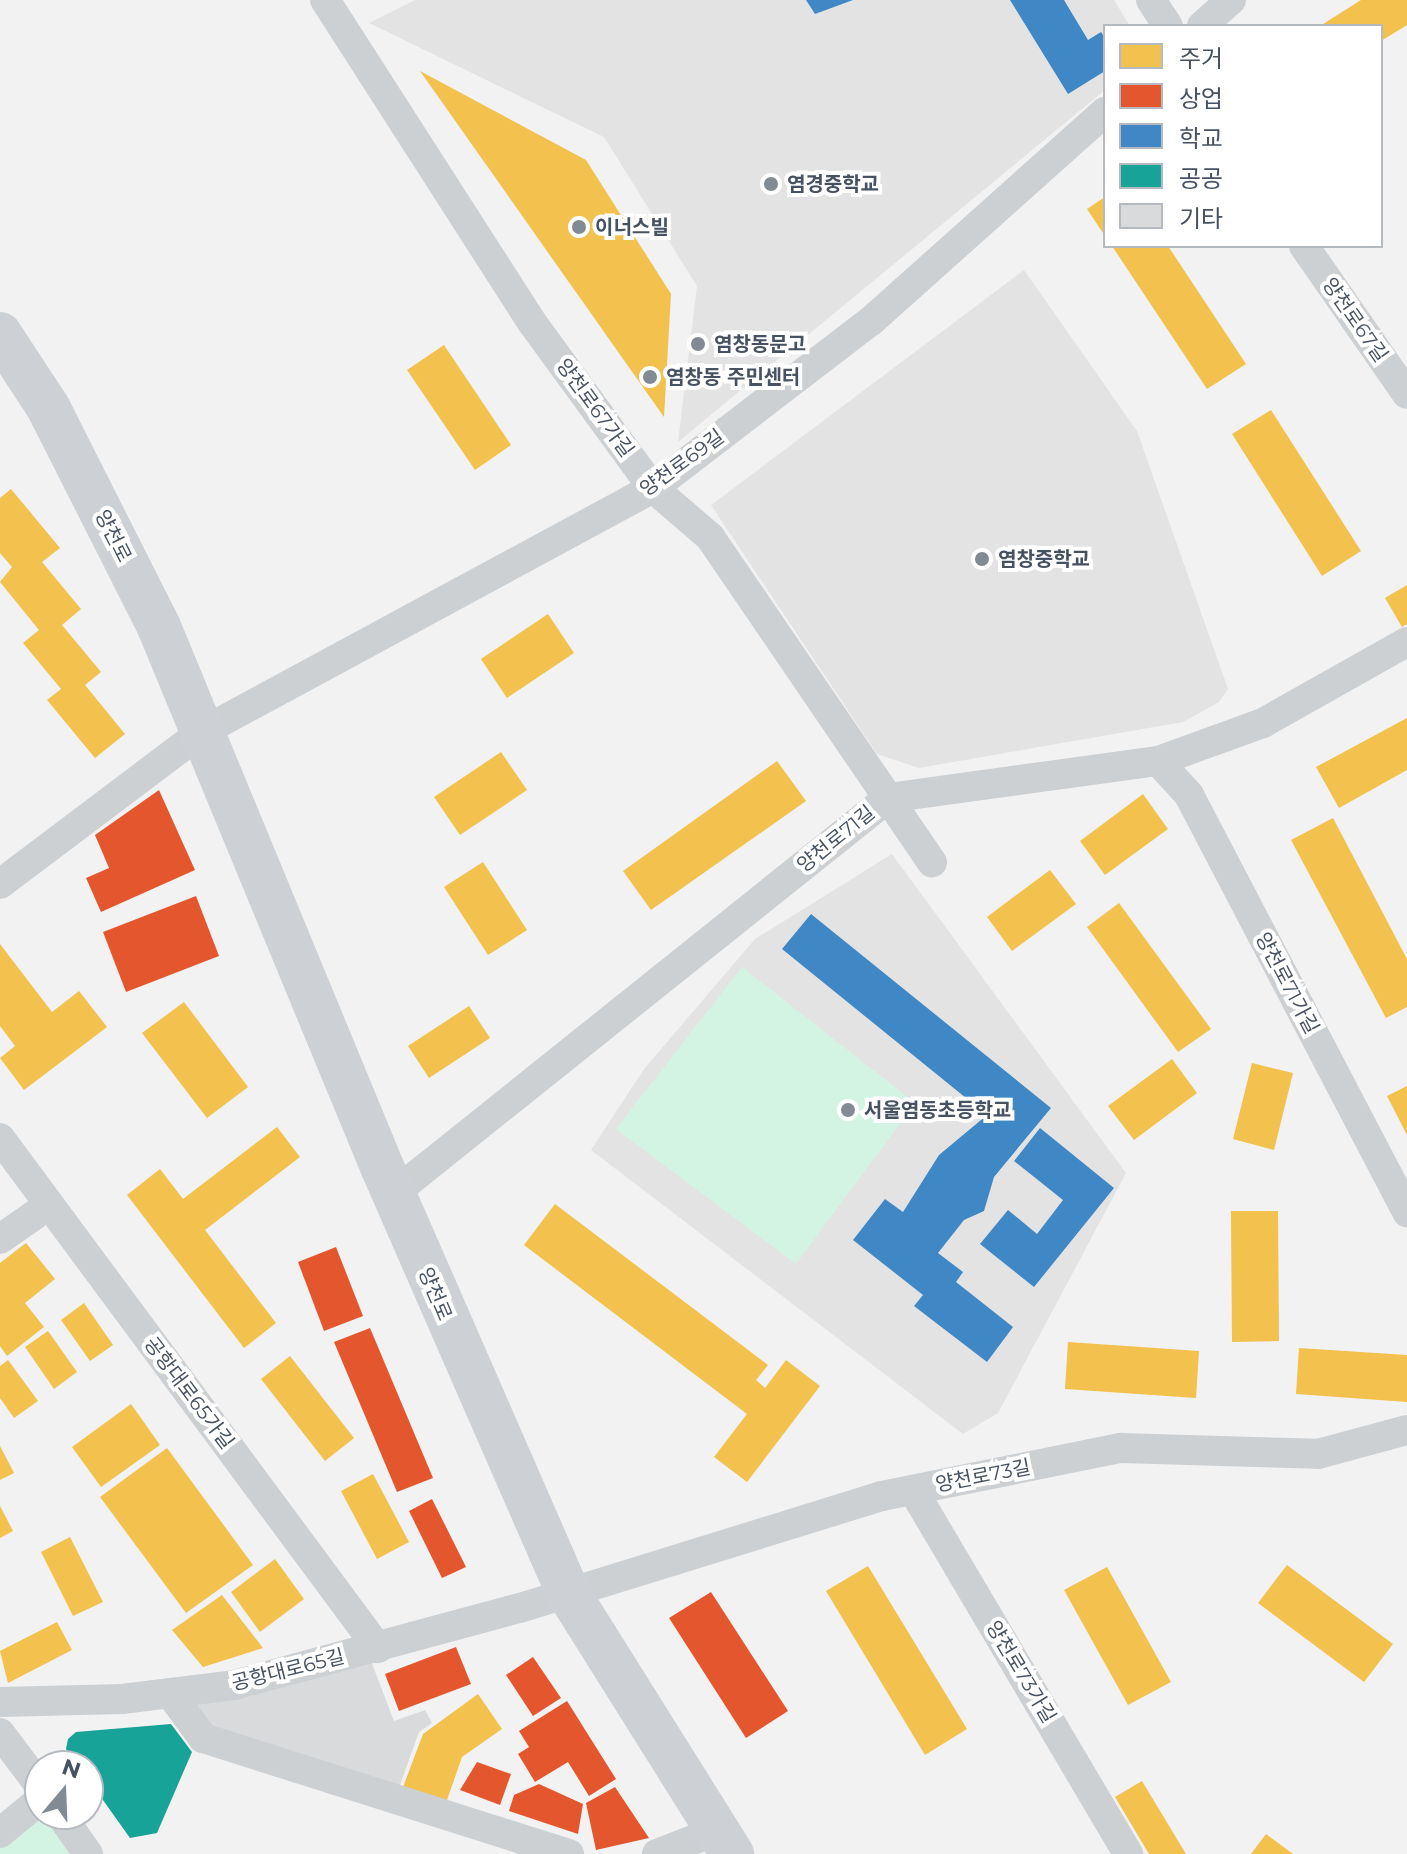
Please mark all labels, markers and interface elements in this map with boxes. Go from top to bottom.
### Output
legend [1103,24,1383,248]
text: 주거 [1179,44,1223,73]
text: 상업 [1179,84,1223,113]
text: 학교 [1179,124,1223,153]
text: 공공 [1179,164,1223,193]
place label: 염경중학교 [787,172,879,196]
marker: 염경중학교 [762,175,780,193]
text: 기타 [1179,204,1223,233]
place label: 이너스빌 [595,215,669,239]
marker: 이너스빌 [570,218,588,236]
street label: 양천로67길 [1317,273,1393,367]
place label: 염창동문고 [714,332,806,356]
marker: 염창동문고 [689,335,707,353]
street label: 양천로67가길 [551,354,639,462]
place label: 염창동 주민센터 [666,365,800,389]
marker: 염창동 주민센터 [641,368,659,386]
street label: 양천로69길 [635,425,729,501]
street label: 양천로 [90,506,136,566]
place label: 염창중학교 [998,547,1090,571]
marker: 염창중학교 [973,550,991,568]
street label: 양천로71길 [792,800,880,878]
street label: 양천로71가길 [1250,928,1324,1038]
place label: 서울염동초등학교 [864,1098,1011,1122]
marker: 서울염동초등학교 [839,1101,857,1119]
street label: 양천로 [413,1264,457,1324]
street label: 공항대로65가길 [139,1332,239,1454]
street label: 양천로73길 [933,1455,1033,1497]
street label: 양천로73가길 [981,1617,1061,1727]
street label: 공항대로65길 [229,1644,347,1696]
north arrow [24,1750,104,1830]
text: N [59,1753,84,1784]

